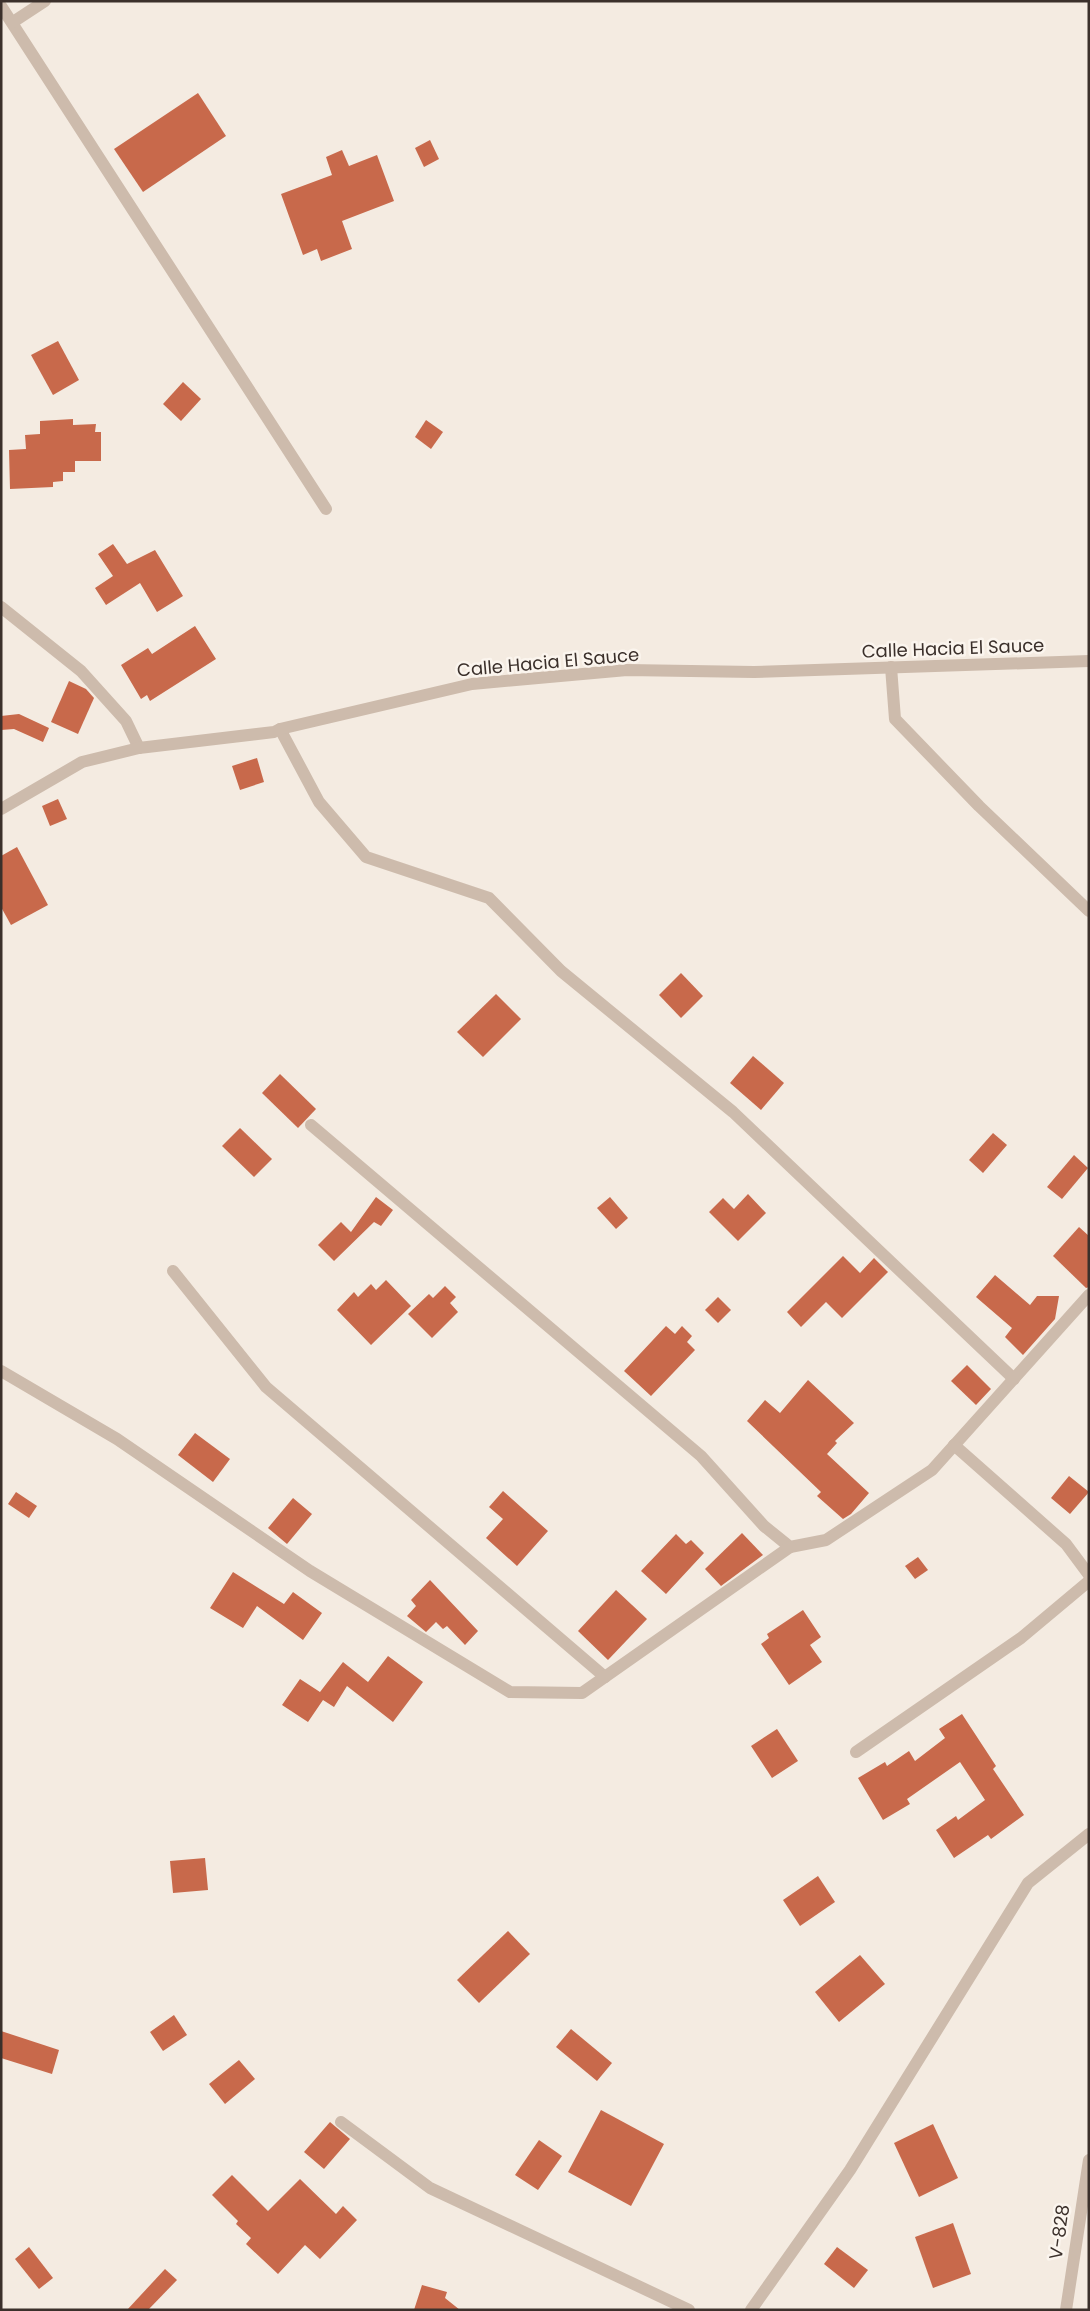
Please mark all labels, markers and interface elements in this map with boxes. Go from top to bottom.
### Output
street label: Calle Hacia El Sauce [861,632,1045,664]
street label: Calle Hacia El Sauce [456,642,640,682]
street label: V-828 [1043,2203,1075,2261]

